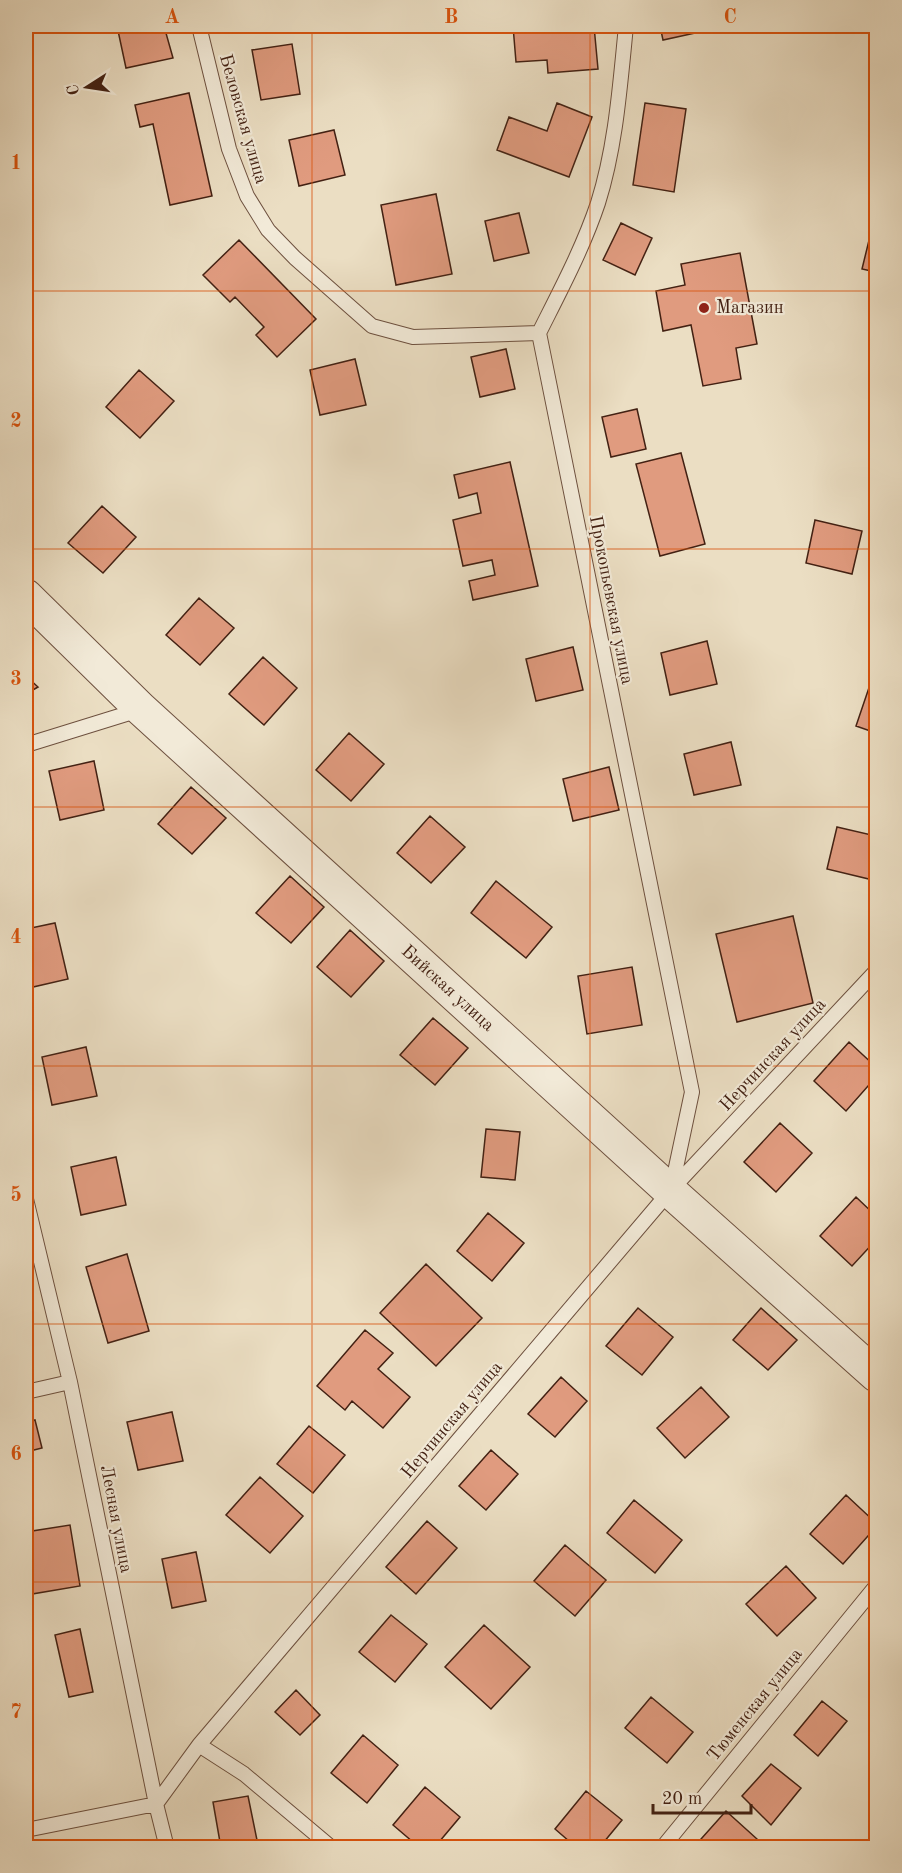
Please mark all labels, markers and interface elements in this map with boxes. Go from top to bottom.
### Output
text: A [164,8,180,28]
text: B [444,8,458,28]
text: C [723,8,737,28]
street label: Беловская улица [216,52,270,186]
north arrow [57,57,117,117]
text: С [65,83,83,97]
text: 1 [10,154,22,174]
place label: Магазин [716,299,784,317]
marker: Магазин [697,301,711,315]
text: 2 [10,412,22,432]
street label: Прокопьевская улица [586,514,636,686]
text: 3 [10,670,22,690]
text: 4 [10,928,22,948]
street label: Бийская улица [398,942,498,1035]
street label: Нерчинская улица [716,995,830,1115]
text: 5 [10,1185,22,1206]
street label: Нерчинская улица [398,1358,506,1482]
text: 6 [10,1445,22,1465]
street label: Лесная улица [97,1464,135,1574]
street label: Тюменская улица [704,1645,806,1765]
text: 7 [10,1703,22,1723]
scale bar [653,1777,750,1815]
text: 20 m [662,1790,702,1808]

